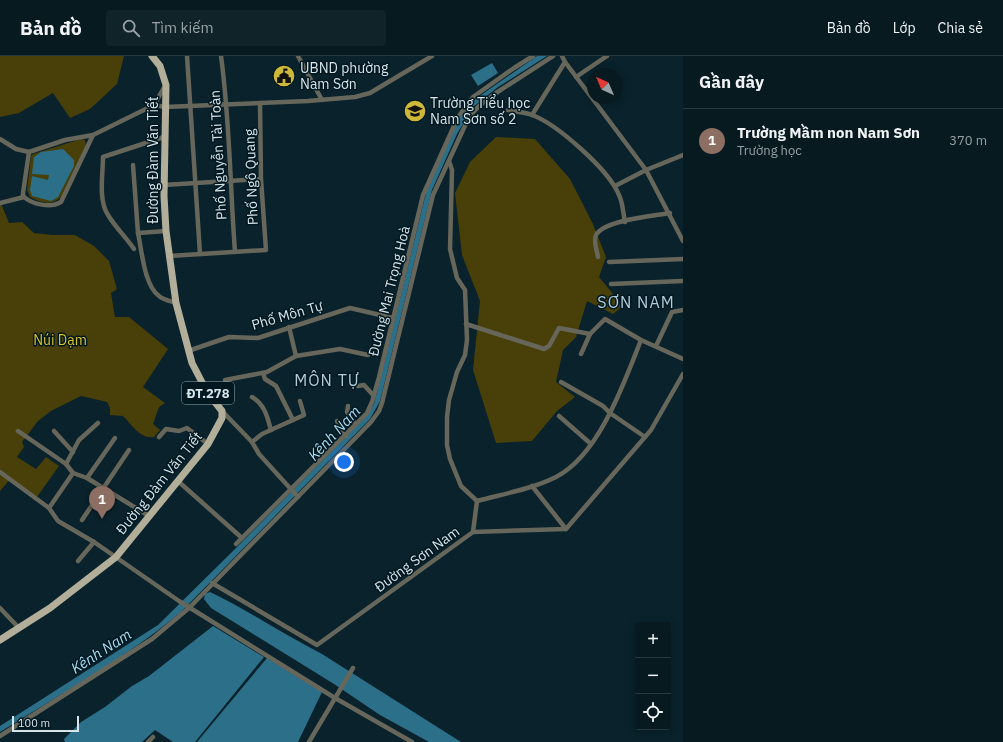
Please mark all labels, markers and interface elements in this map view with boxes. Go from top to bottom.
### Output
search box [106,10,386,46]
text: Bản đồ [20,16,82,40]
icon: search [120,17,142,39]
text: Tìm kiếm [152,18,214,37]
text: Bản đồ [827,19,871,37]
text: Lớp [893,19,916,37]
text: Chia sẻ [938,19,983,37]
place label: UBND phường Nam Sơn [300,59,389,93]
public building icon: UBND phường Nam Sơn [271,63,297,89]
north arrow [587,68,623,104]
text: Gần đây [699,71,764,93]
street label: Phố Nguyễn Tài Toàn [206,89,230,221]
place label: Trường Tiểu học Nam Sơn số 2 [430,94,530,128]
street label: Đường Đàm Văn Tiết [144,96,162,224]
school or university icon: Trường Tiểu học Nam Sơn số 2 [402,98,428,124]
text: Trường Mầm non Nam Sơn [737,123,920,142]
street label: Phố Ngô Quang [240,128,262,226]
text: 1 [708,132,716,149]
text: 370 m [949,132,987,149]
text: Trường học [737,142,802,159]
street label: Đường Mai Trọng Hoà [364,223,414,358]
district label: SƠN NAM [597,292,675,312]
street label: Phố Môn Tự [249,296,325,334]
park label: Núi Dạm [33,331,87,349]
district label: MÔN TỰ [294,370,360,390]
road number: ĐT.278 [182,382,234,404]
water label: Kênh Nam [304,401,364,465]
street label: Đường Đàm Văn Tiết [112,428,206,538]
your location [334,452,354,472]
pin: 1 [89,486,115,519]
street label: Đường Sơn Nam [371,522,463,596]
map controls [635,622,671,730]
button: + [635,622,671,658]
water label: Kênh Nam [67,624,135,678]
button: − [635,658,671,694]
button: locate [635,694,671,730]
scale bar [12,714,79,733]
text: 100 m [18,716,50,730]

